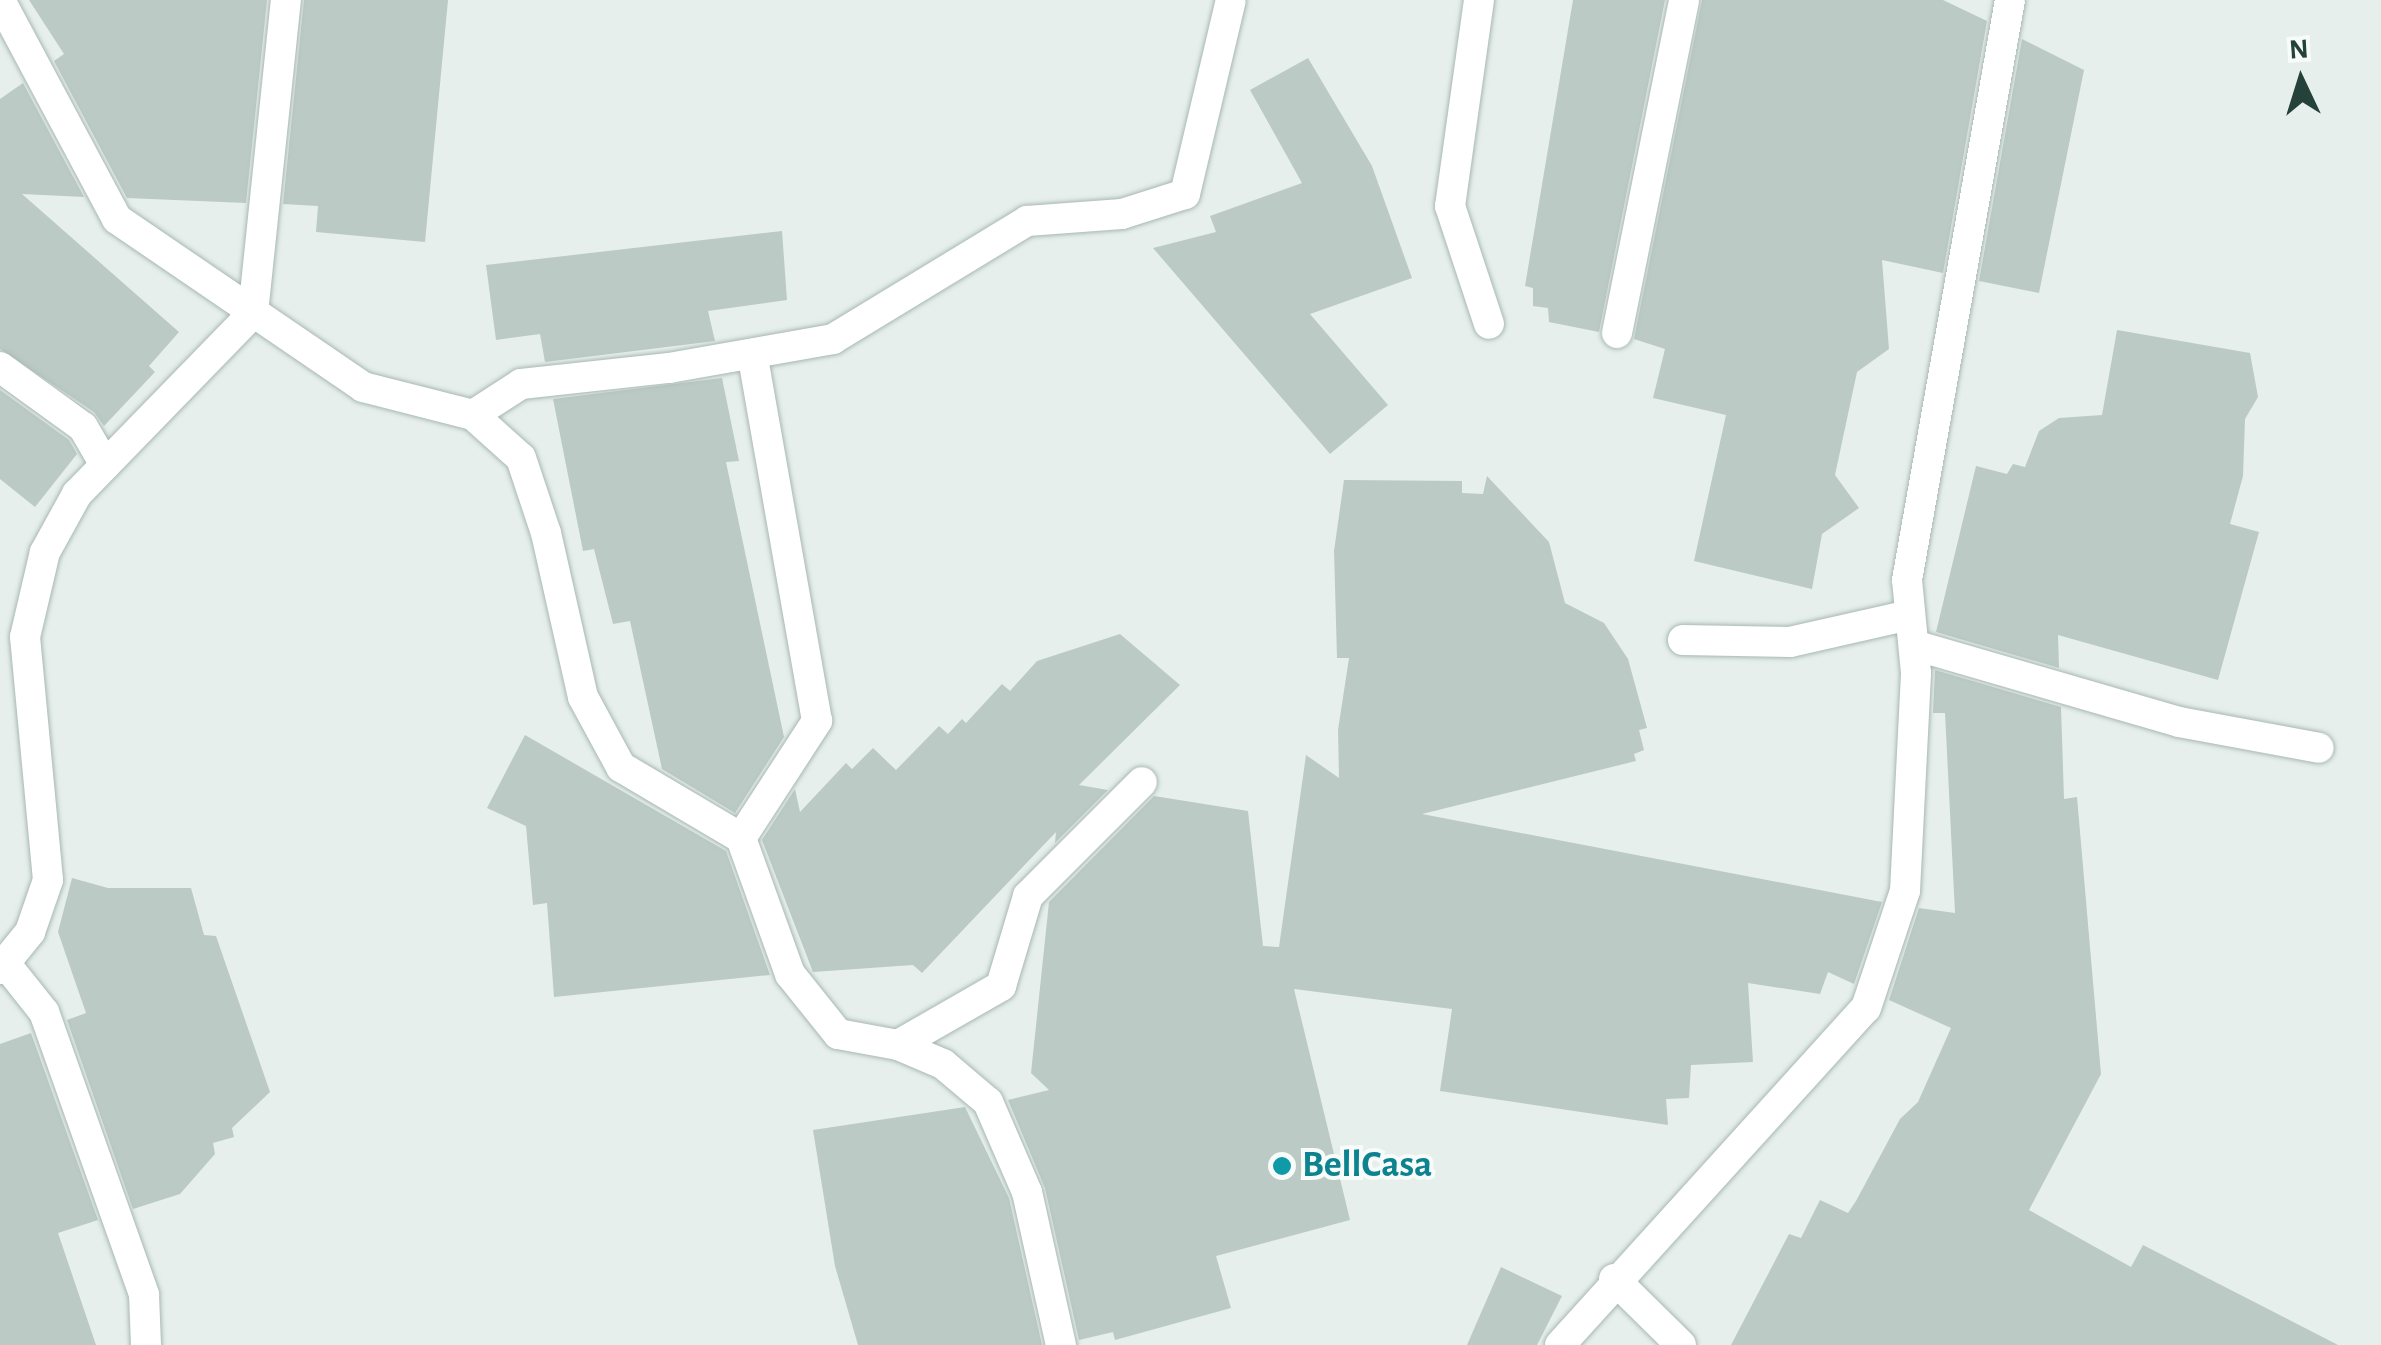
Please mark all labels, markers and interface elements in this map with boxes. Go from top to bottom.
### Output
north arrow [2251,30,2351,130]
text: N [2288,35,2310,65]
place label: BellCasa [1302,1143,1432,1189]
marker: BellCasa [1271,1155,1293,1177]

